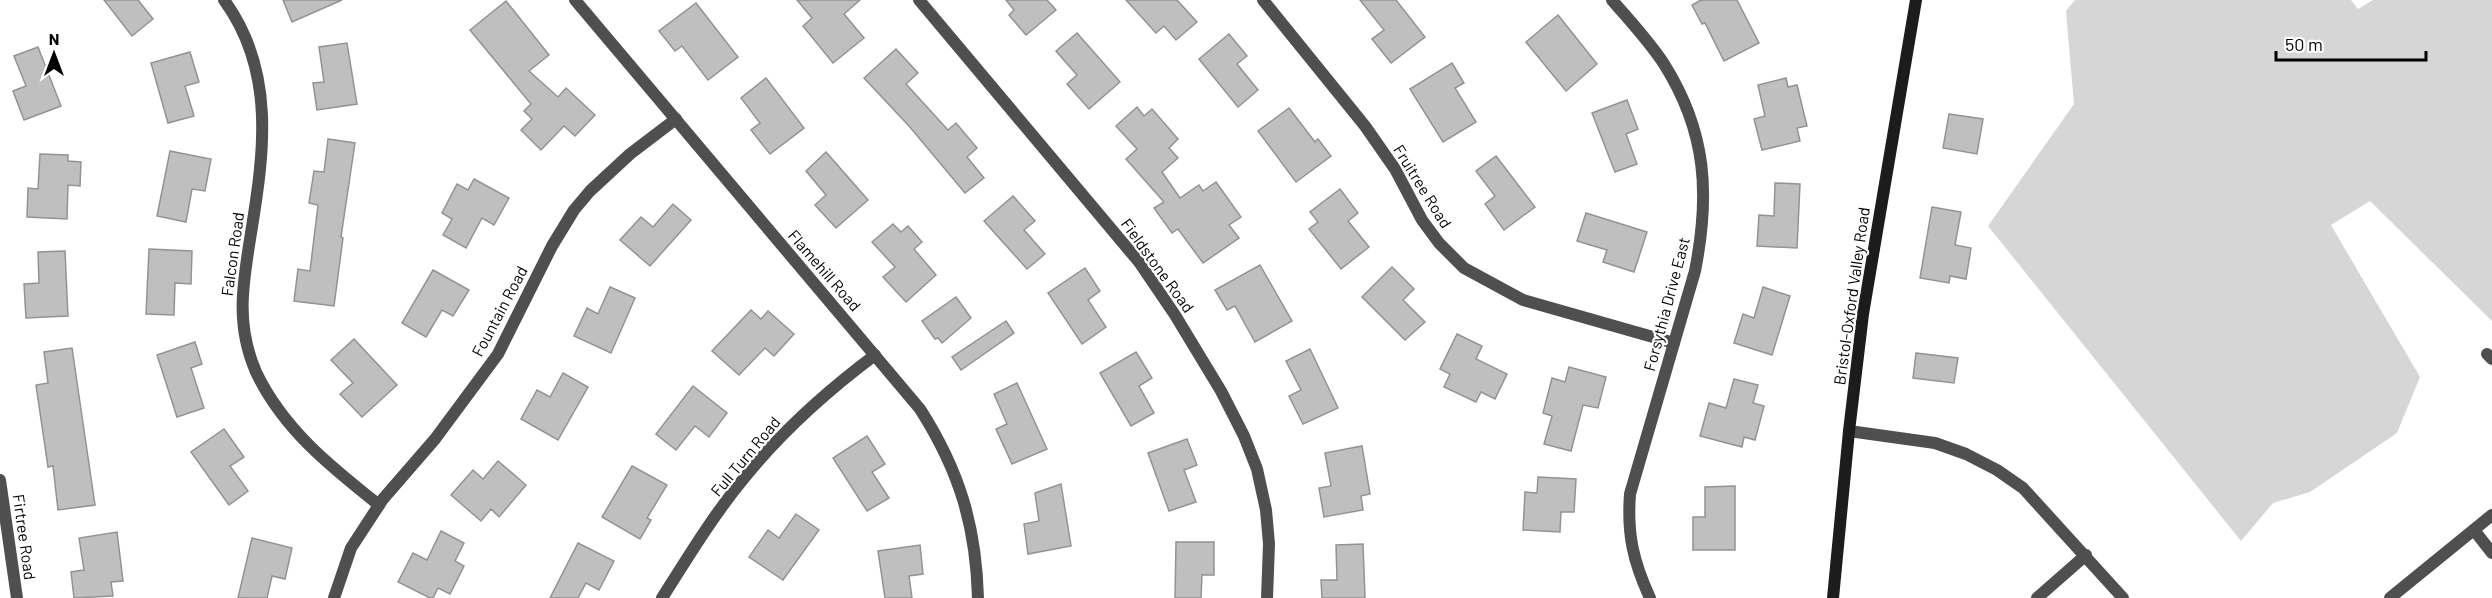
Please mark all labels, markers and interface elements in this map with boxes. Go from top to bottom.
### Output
north arrow [24,24,84,84]
scale bar [2276,24,2426,62]
text: N [49,29,59,48]
text: 50 m [2285,33,2323,55]
street label: Fruitree Road [1390,141,1456,231]
street label: Bristol-Oxford Valley Road [1829,206,1873,386]
street label: Falcon Road [217,211,247,297]
street label: Fieldstone Road [1117,214,1199,316]
street label: Flamehill Road [785,226,865,314]
street label: Forsythia Drive East [1639,235,1693,373]
street label: Fountain Road [467,263,531,359]
street label: Full Turn Road [706,412,784,500]
street label: Firtree Road [10,493,40,581]

